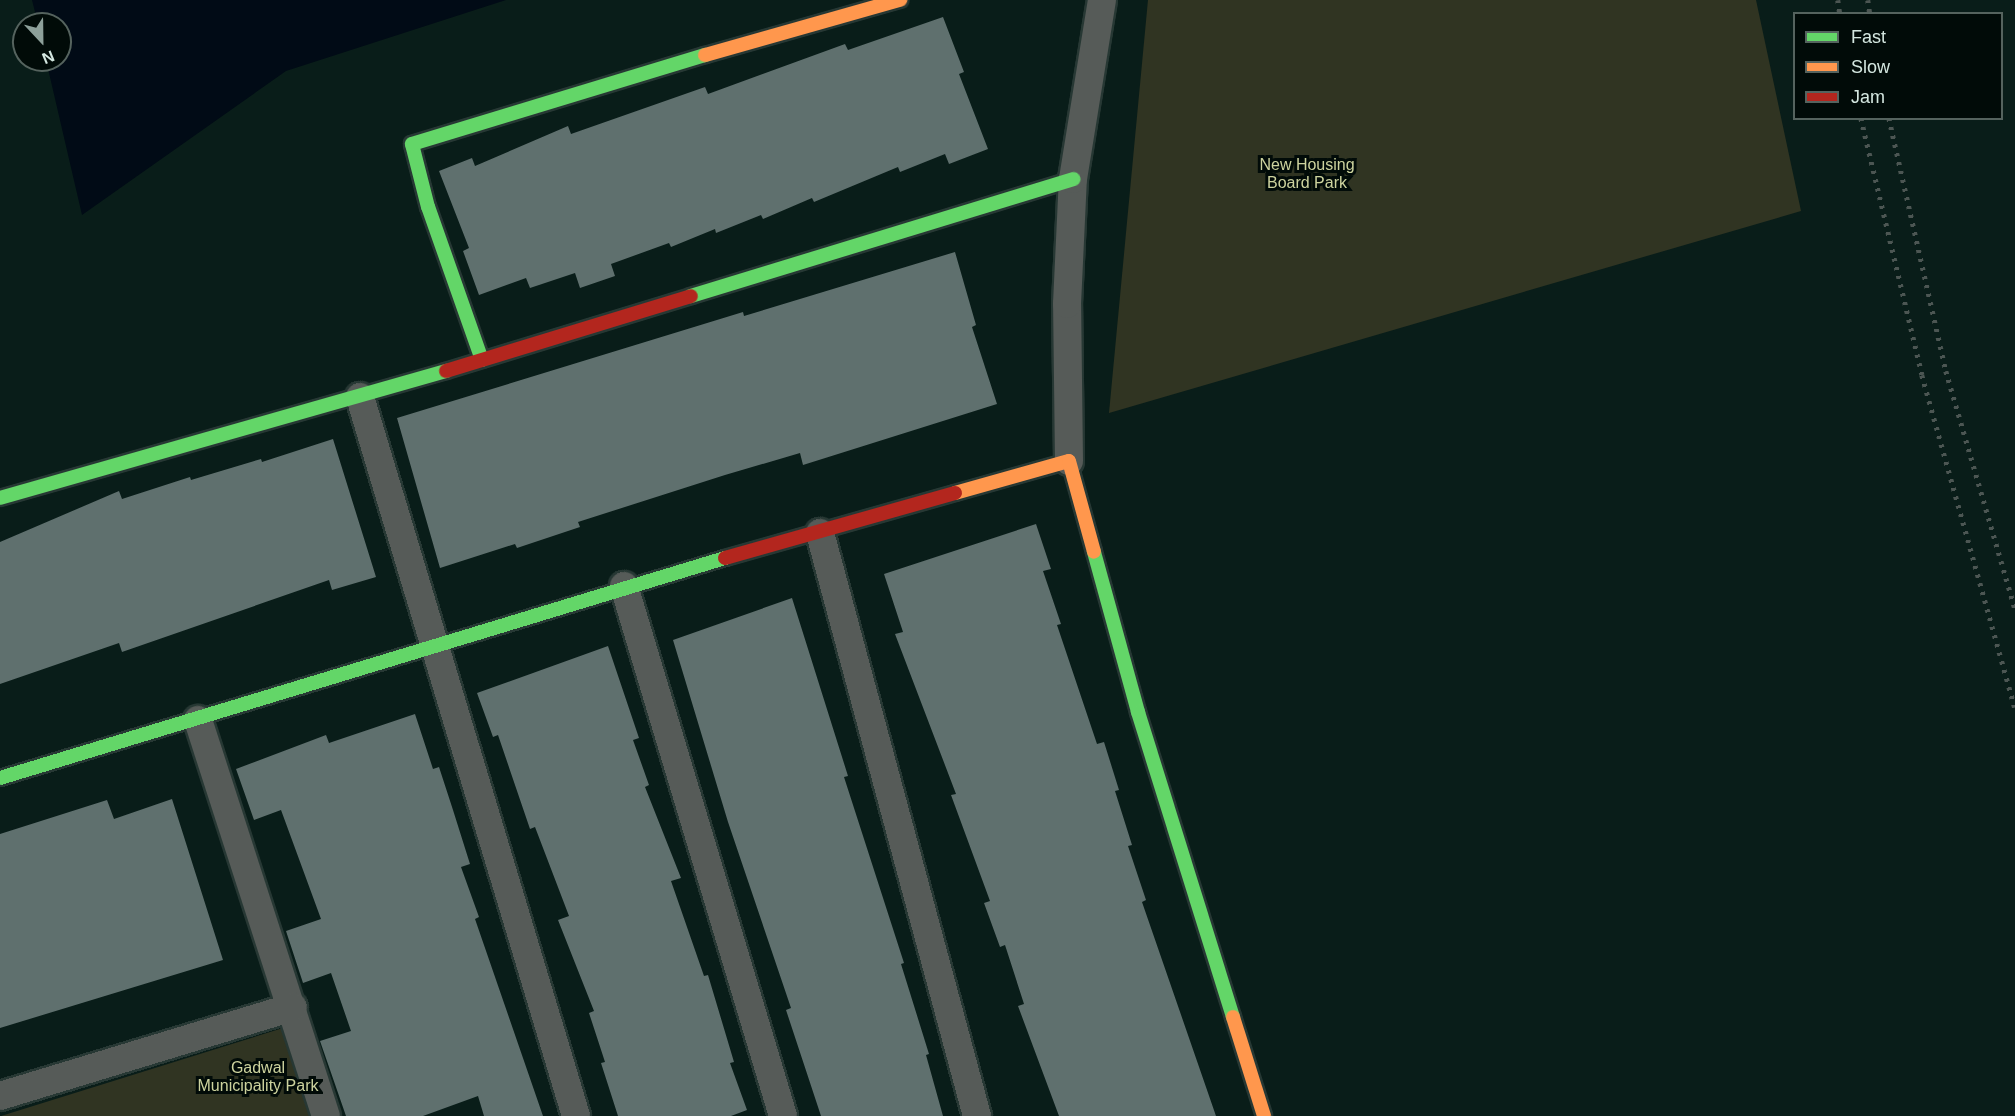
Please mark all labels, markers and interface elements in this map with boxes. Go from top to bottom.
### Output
north arrow [12,12,72,72]
legend [1793,12,2003,120]
text: Fast [1851,27,1886,47]
text: N [40,47,57,67]
text: Slow [1851,57,1890,77]
text: Jam [1851,87,1885,107]
park label: New Housing Board Park [1259,155,1355,193]
park label: Gadwal Municipality Park [198,1058,318,1096]

